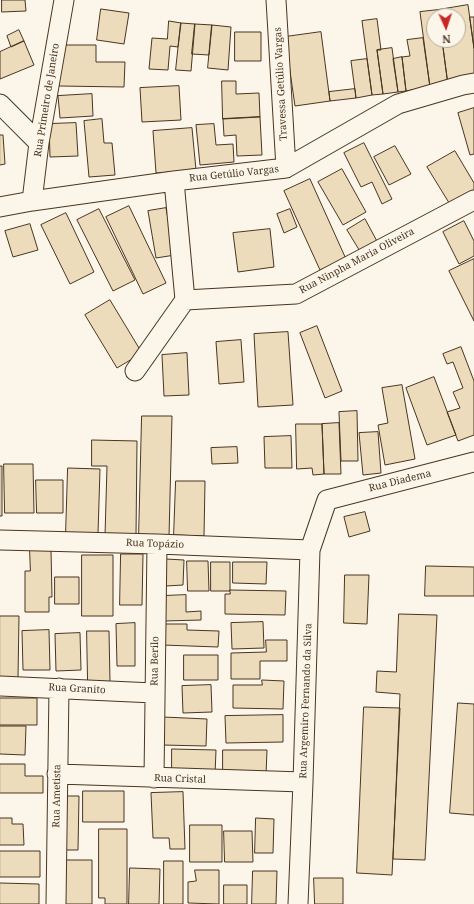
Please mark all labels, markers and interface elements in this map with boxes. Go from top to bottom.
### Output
north arrow [426,8,466,48]
street label: Travessa Getúlio Vargas [272,27,290,141]
text: N [442,32,451,47]
street label: Rua Primeiro de Janeiro [32,42,62,158]
street label: Rua Getúlio Vargas [189,163,279,185]
street label: Rua Ninpha Maria Oliveira [297,226,417,296]
street label: Rua Diadema [368,467,432,495]
street label: Rua Topázio [126,537,184,551]
street label: Rua Argemiro Fernando da Silva [297,623,315,779]
street label: Rua Berilo [149,636,161,686]
street label: Rua Granito [48,682,106,696]
street label: Rua Ametista [50,764,64,828]
street label: Rua Cristal [154,772,206,786]

